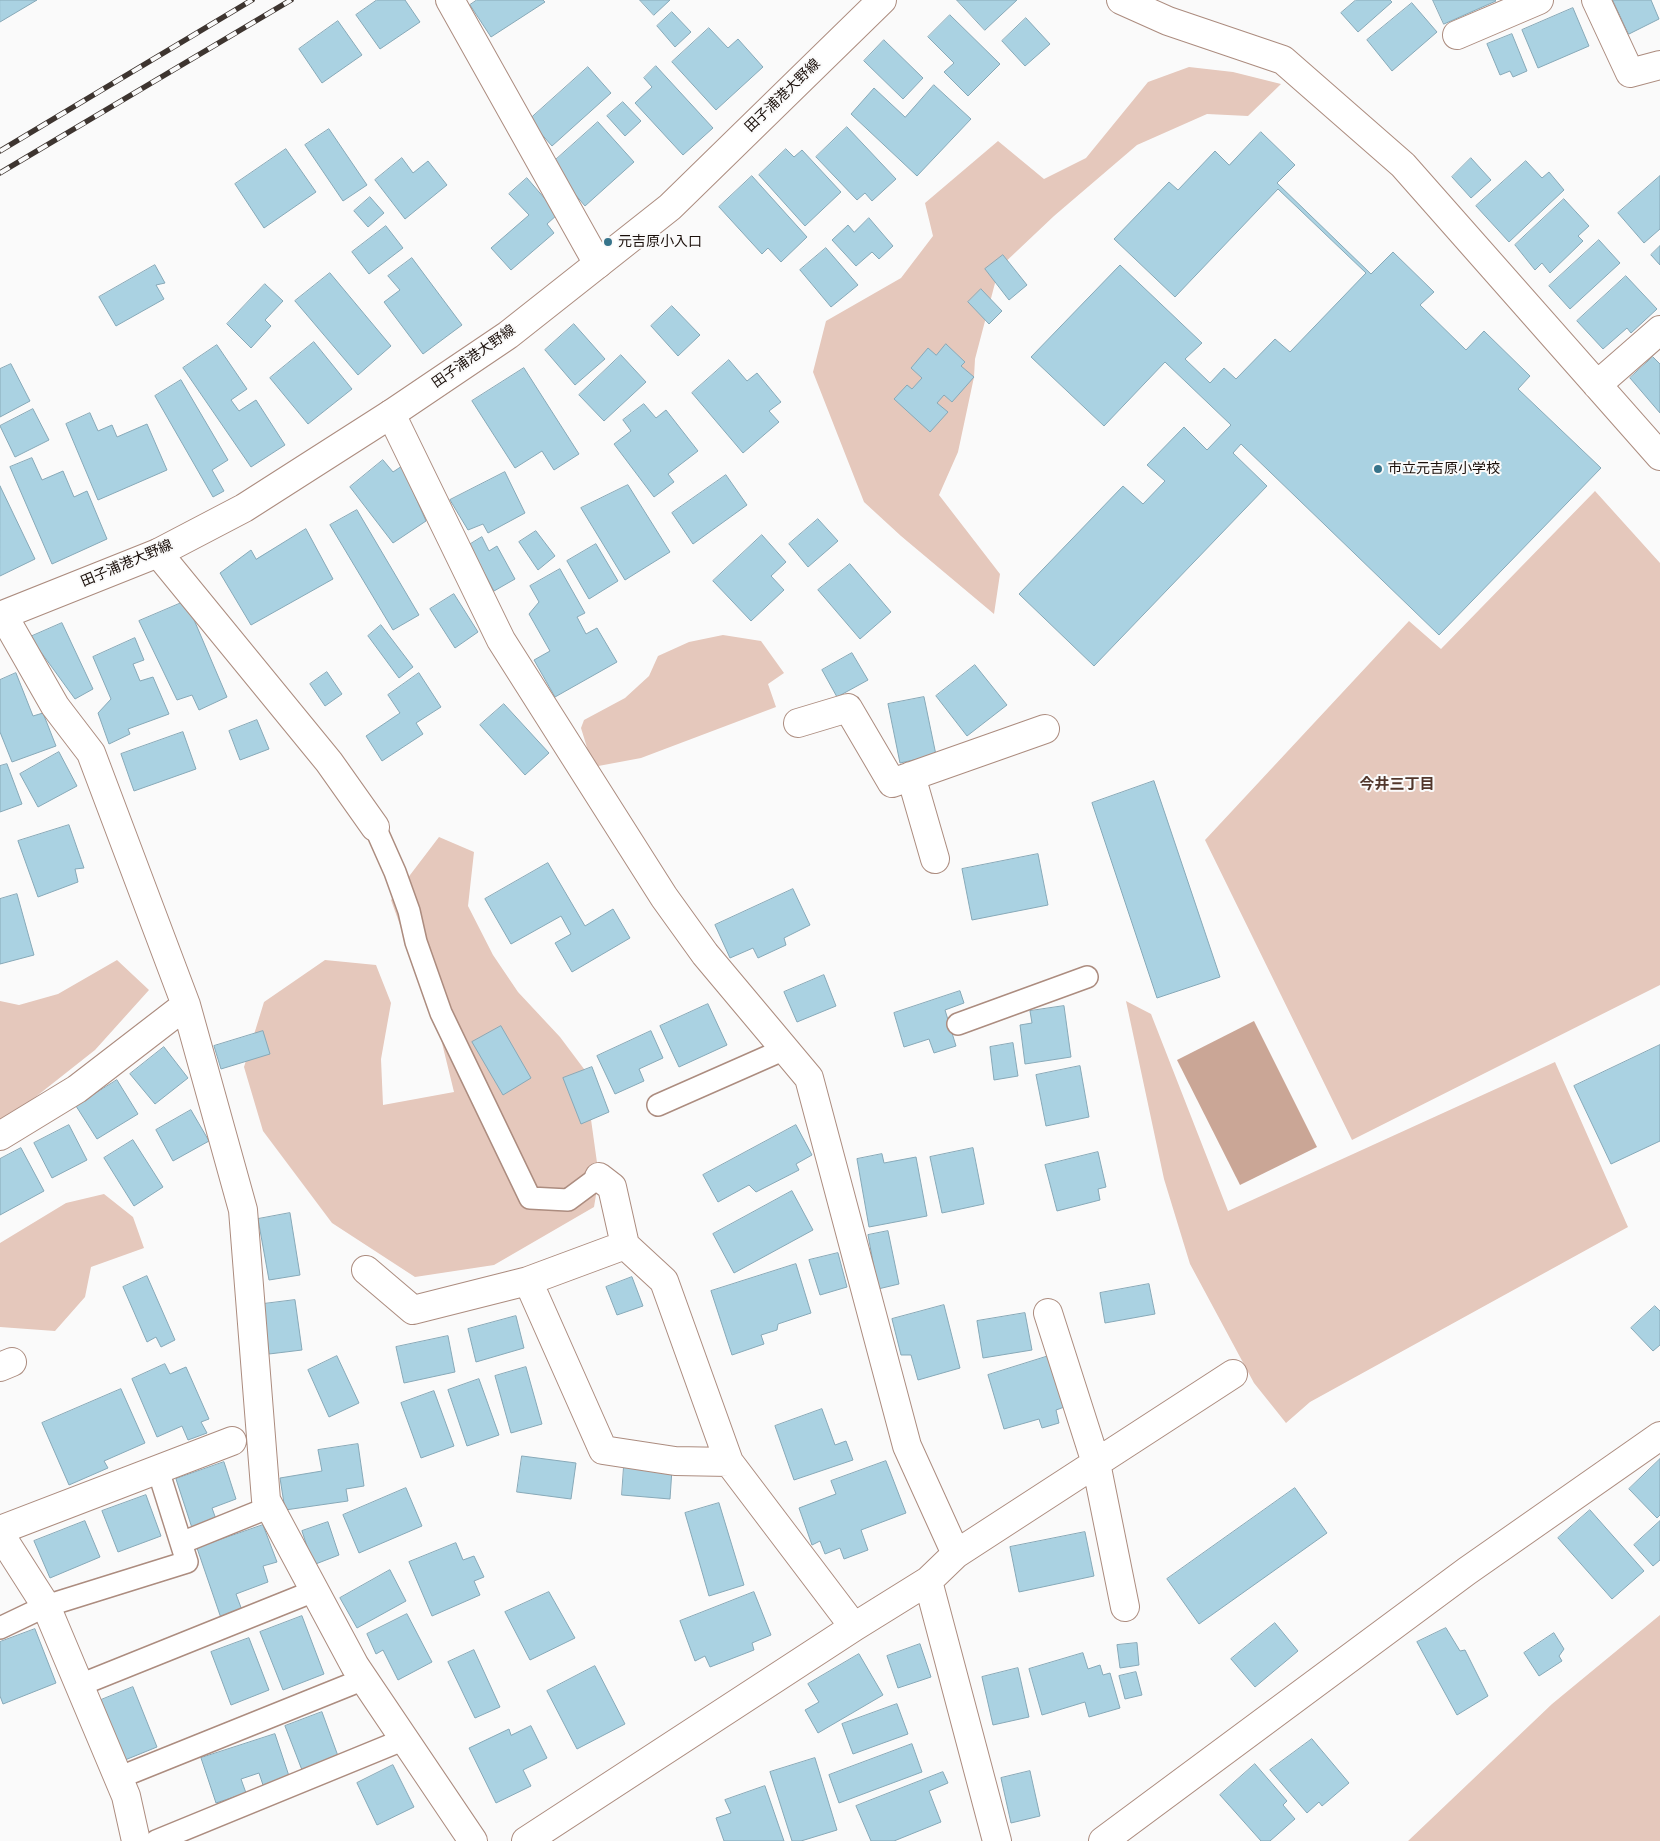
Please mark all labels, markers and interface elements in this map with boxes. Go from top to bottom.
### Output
street label: 田子浦港大野線 [742,56,824,136]
place label: 元吉原小入口 [618,234,702,250]
marker: 元吉原小入口 [602,236,614,248]
street label: 田子浦港大野線 [429,322,519,392]
place label: 市立元吉原小学校 [1388,461,1500,477]
marker: 市立元吉原小学校 [1372,463,1384,475]
street label: 田子浦港大野線 [79,537,175,591]
district label: 今井三丁目 [1360,776,1434,794]

